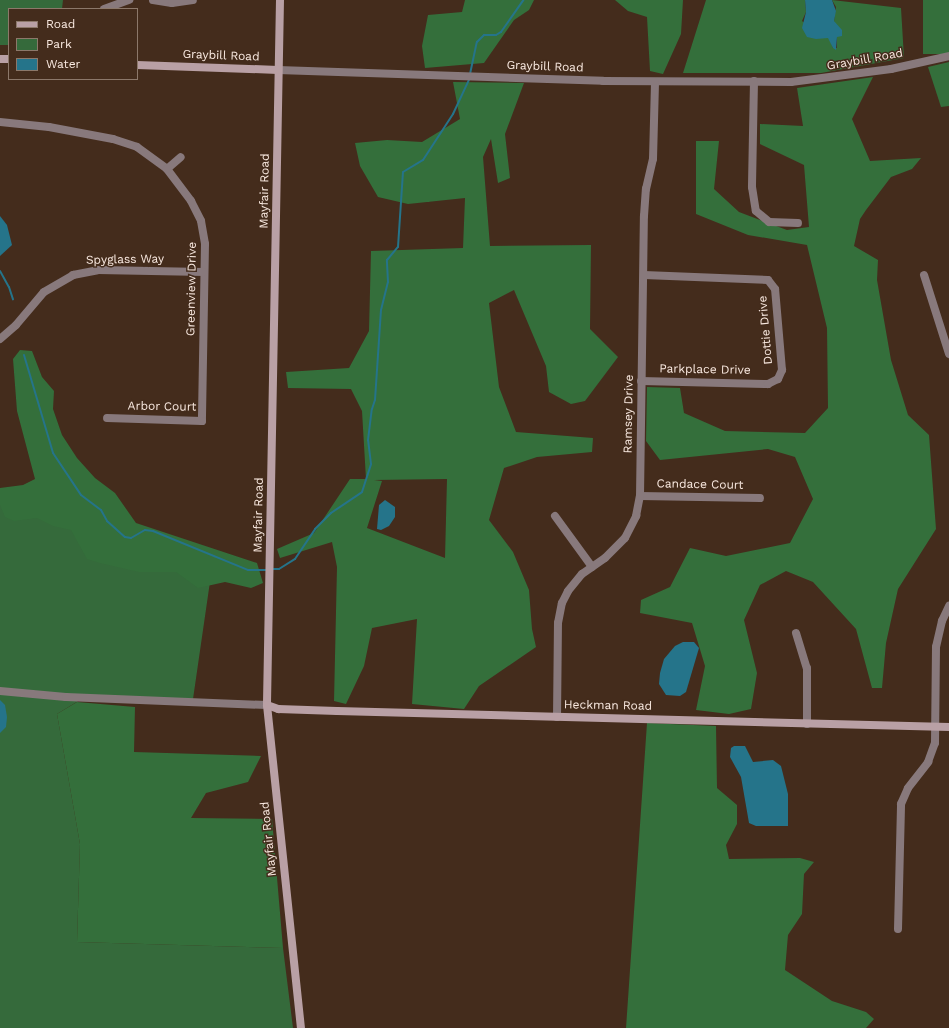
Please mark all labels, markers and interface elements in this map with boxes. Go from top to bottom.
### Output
legend [8,8,138,80]
text: Road [46,17,75,31]
text: Park [46,37,72,51]
street label: Graybill Road [826,46,904,74]
street label: Graybill Road [182,47,260,65]
text: Water [46,57,80,71]
street label: Graybill Road [506,58,584,76]
street label: Mayfair Road [257,153,273,229]
street label: Greenview Drive [184,242,200,336]
street label: Spyglass Way [86,252,164,268]
street label: Dottie Drive [756,295,776,365]
street label: Parkplace Drive [659,362,751,378]
street label: Ramsey Drive [621,374,637,454]
street label: Arbor Court [127,399,197,415]
street label: Mayfair Road [251,477,267,553]
street label: Candace Court [656,477,744,493]
street label: Heckman Road [564,698,652,714]
street label: Mayfair Road [258,801,280,877]

